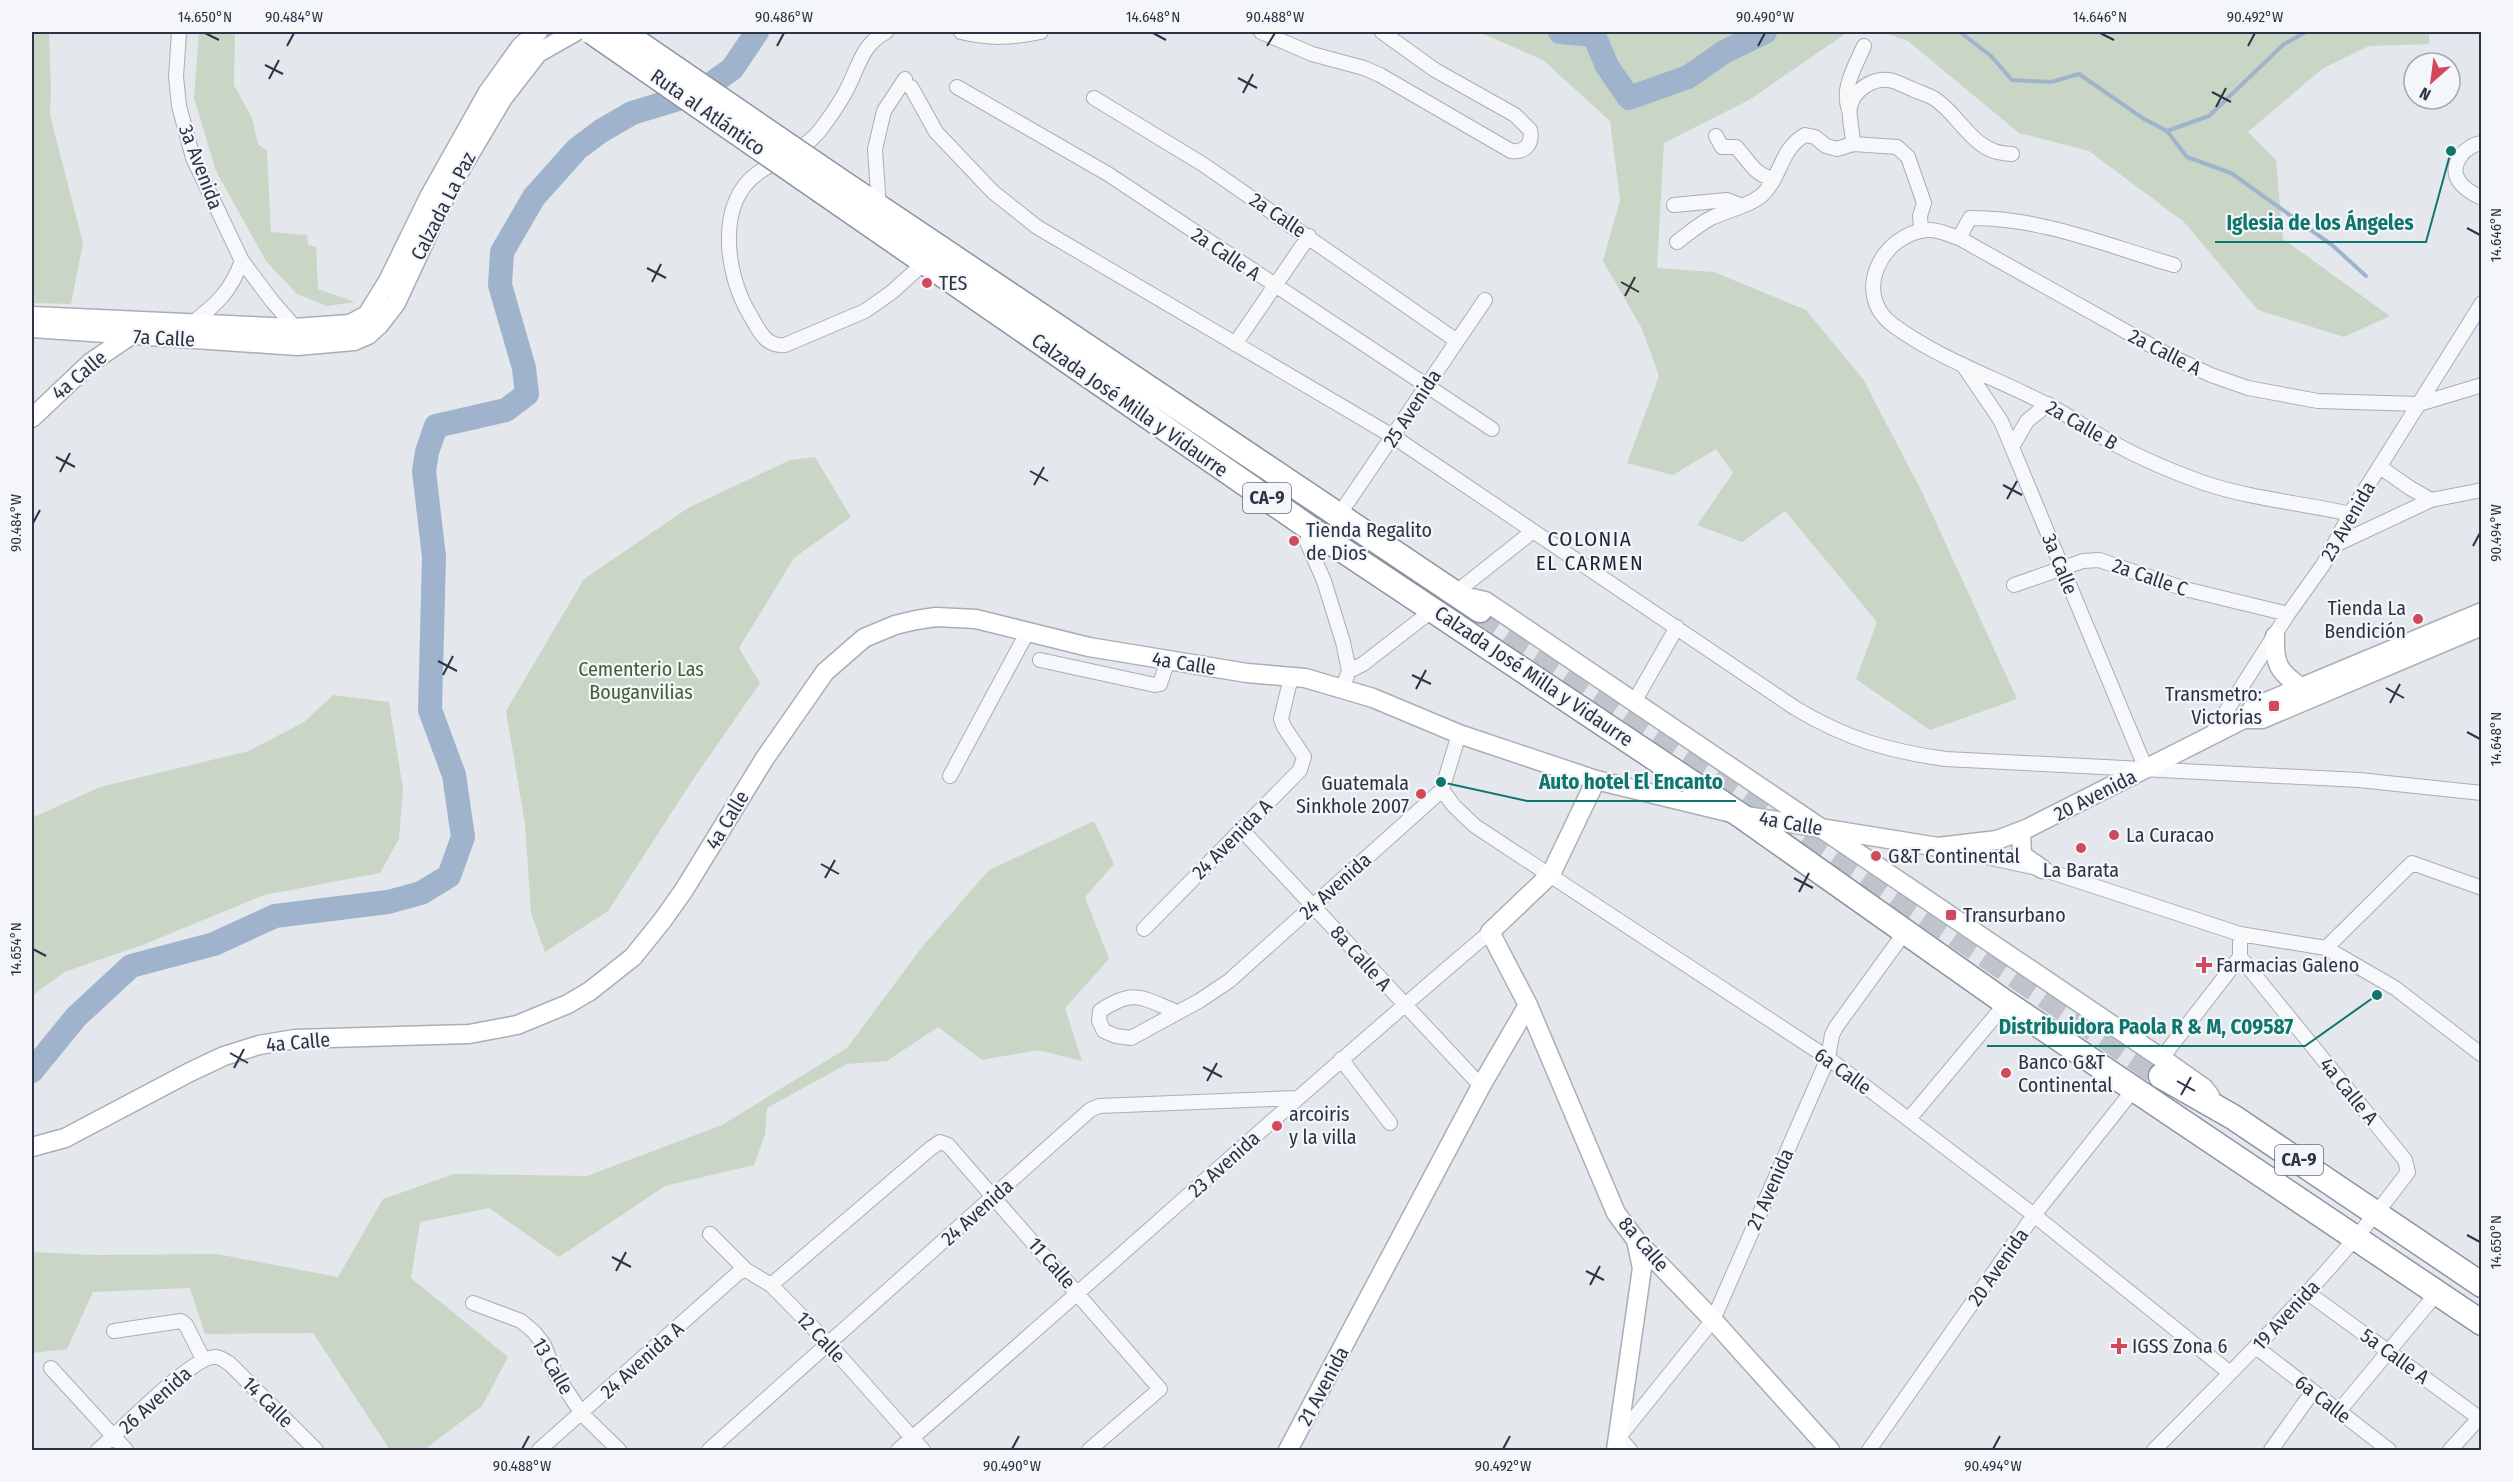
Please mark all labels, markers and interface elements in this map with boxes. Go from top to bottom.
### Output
text: 14.650°N [178,8,232,26]
text: 90.484°W [265,8,323,26]
text: 90.486°W [755,8,813,26]
text: 14.648°N [1126,8,1180,26]
text: 90.488°W [1246,8,1304,26]
text: 90.490°W [1736,8,1794,26]
text: 14.646°N [2073,8,2127,26]
text: 90.492°W [2227,8,2283,26]
north arrow [2402,51,2462,111]
street label: Ruta al Atlántico [646,64,770,160]
text: N [2416,83,2434,104]
street label: 3a Avenida [174,121,228,213]
street label: Calzada La Paz [406,148,481,264]
street label: 2a Calle [1245,187,1311,243]
callout: Iglesia de los Ángeles [2215,203,2426,242]
text: 14.646°N [2487,208,2505,262]
text: Iglesia de los Ángeles [2226,209,2414,236]
street label: 2a Calle A [1187,222,1266,286]
place label: TES [939,271,967,295]
marker: TES [920,276,934,290]
street label: 7a Calle [132,324,196,352]
street label: 2a Calle A [2125,324,2206,381]
street label: Calzada José Milla y Vidaurre [1027,328,1233,482]
street label: 4a Calle [47,345,111,405]
street label: 25 Avenida [1378,365,1446,451]
street label: 2a Calle B [2042,395,2122,455]
street label: 23 Avenida [2316,477,2380,565]
road number: CA-9 [1243,483,1291,513]
text: 90.484°W [7,494,25,552]
text: 90.494°W [2487,504,2505,562]
place label: Tienda Regalito de Dios [1306,518,1432,565]
district label: COLONIA EL CARMEN [1536,526,1644,576]
street label: 3a Calle [2037,530,2083,598]
marker: Tienda Regalito de Dios [1287,534,1301,548]
street label: 2a Calle C [2109,553,2191,601]
place label: Tienda La Bendición [2324,596,2406,643]
street label: Calzada José Milla y Vidaurre [1430,601,1638,751]
marker: Tienda La Bendición [2411,612,2425,626]
street label: 4a Calle [1150,646,1218,680]
park label: Cementerio Las Bouganvilias [578,657,704,704]
place label: Transmetro: Victorias [2165,682,2262,729]
marker: Transmetro: Victorias [2267,699,2281,713]
text: 14.648°N [2487,712,2505,766]
callout: Auto hotel El Encanto [1527,762,1736,801]
street label: 20 Avenida [2050,764,2140,826]
text: Auto hotel El Encanto [1538,769,1723,795]
place label: Guatemala Sinkhole 2007 [1296,771,1409,818]
street label: 4a Calle [700,786,754,854]
marker: Guatemala Sinkhole 2007 [1414,787,1428,801]
street label: 24 Avenida A [1187,794,1277,884]
street label: 4a Calle [1757,806,1825,840]
place label: La Curacao [2126,823,2214,847]
marker: La Curacao [2107,828,2121,842]
marker: La Barata [2074,841,2088,855]
place label: G&T Continental [1888,844,2020,868]
street label: 24 Avenida [1294,848,1376,924]
marker: G&T Continental [1869,849,1883,863]
place label: La Barata [2043,858,2119,882]
place label: Transurbano [1963,903,2066,927]
marker: Transurbano [1944,908,1958,922]
street label: 8a Calle A [1325,920,1397,996]
text: 14.654°N [7,922,25,976]
place label: Farmacias Galeno [2216,953,2359,977]
marker: Farmacias Galeno [2197,958,2211,972]
callout: Distribuidora Paola R & M, C09587 [1987,1007,2305,1046]
text: Distribuidora Paola R & M, C09587 [1999,1014,2293,1040]
street label: 4a Calle [265,1027,331,1057]
street label: 6a Calle [1810,1042,1876,1100]
place label: Banco G&T Continental [2018,1050,2113,1097]
street label: 4a Calle A [2315,1053,2384,1130]
marker: Banco G&T Continental [1999,1066,2013,1080]
place label: arcoiris y la villa [1289,1102,1357,1149]
marker: arcoiris y la villa [1270,1119,1284,1133]
street label: 23 Avenida [1183,1126,1265,1202]
street label: 21 Avenida [1742,1145,1798,1233]
road number: CA-9 [2275,1145,2323,1175]
street label: 24 Avenida [936,1174,1018,1250]
street label: 8a Calle [1614,1212,1674,1276]
text: 14.650°N [2487,1215,2505,1269]
street label: 20 Avenida [1963,1224,2033,1310]
street label: 11 Calle [1023,1233,1081,1293]
street label: 19 Avenida [2247,1275,2325,1355]
street label: 12 Calle [791,1306,851,1368]
street label: 24 Avenida A [596,1316,689,1403]
street label: 5a Calle A [2356,1323,2434,1389]
street label: 13 Calle [527,1333,579,1399]
place label: IGSS Zona 6 [2132,1334,2228,1358]
marker: IGSS Zona 6 [2110,1337,2128,1355]
street label: 21 Avenida [1292,1342,1354,1430]
street label: 26 Avenida [114,1361,196,1439]
street label: 6a Calle [2290,1370,2356,1428]
street label: 14 Calle [238,1372,298,1432]
text: 90.488°W [493,1457,551,1475]
text: 90.490°W [983,1457,1041,1475]
text: 90.492°W [1475,1457,1531,1475]
text: 90.494°W [1964,1457,2022,1475]

